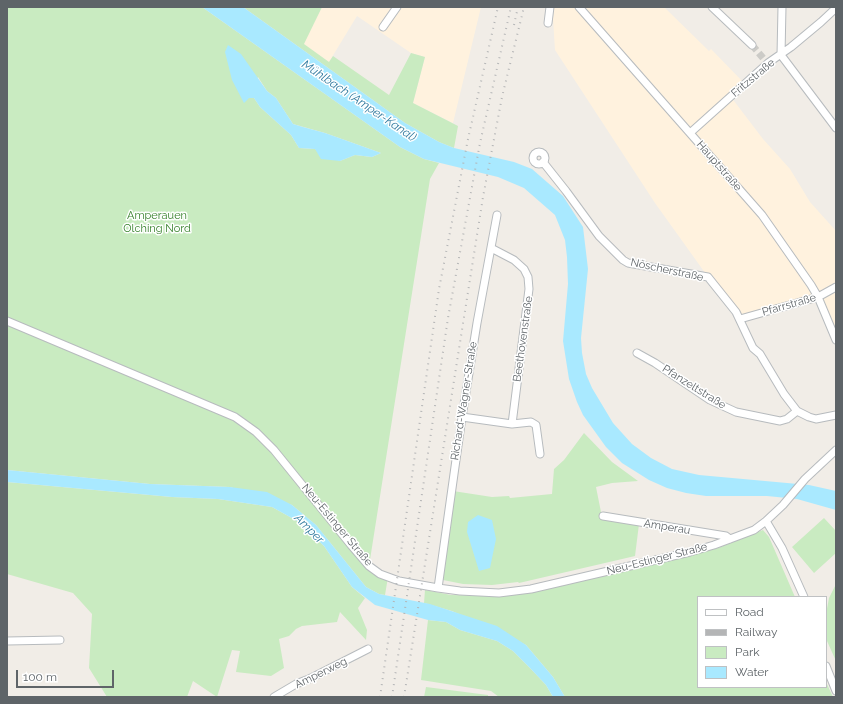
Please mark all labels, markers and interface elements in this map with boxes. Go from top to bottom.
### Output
street label: Fritzstraße [729,56,777,100]
water label: Mühlbach (Amper-Kanal) [299,57,419,145]
street label: Hauptstraße [694,138,744,194]
park label: Amperauen Olching Nord [123,209,191,235]
street label: Nöscherstraße [629,256,705,284]
street label: Pfarrstraße [760,291,818,319]
street label: Beethovenstraße [510,295,536,383]
street label: Richard-Wagner-Straße [448,341,480,461]
street label: Pfanzeltstraße [660,362,728,412]
street label: Neu-Estinger Straße [299,481,375,569]
water label: Amper [291,511,327,547]
street label: Amperau [643,517,691,537]
street label: Neu-Estinger Straße [605,540,709,578]
legend [697,596,827,688]
text: Road [735,605,764,619]
text: Railway [735,625,777,639]
text: Park [735,645,760,659]
street label: Amperweg [293,655,349,691]
scale bar [18,662,116,688]
text: Water [735,665,769,679]
text: 100 m [23,670,57,684]

